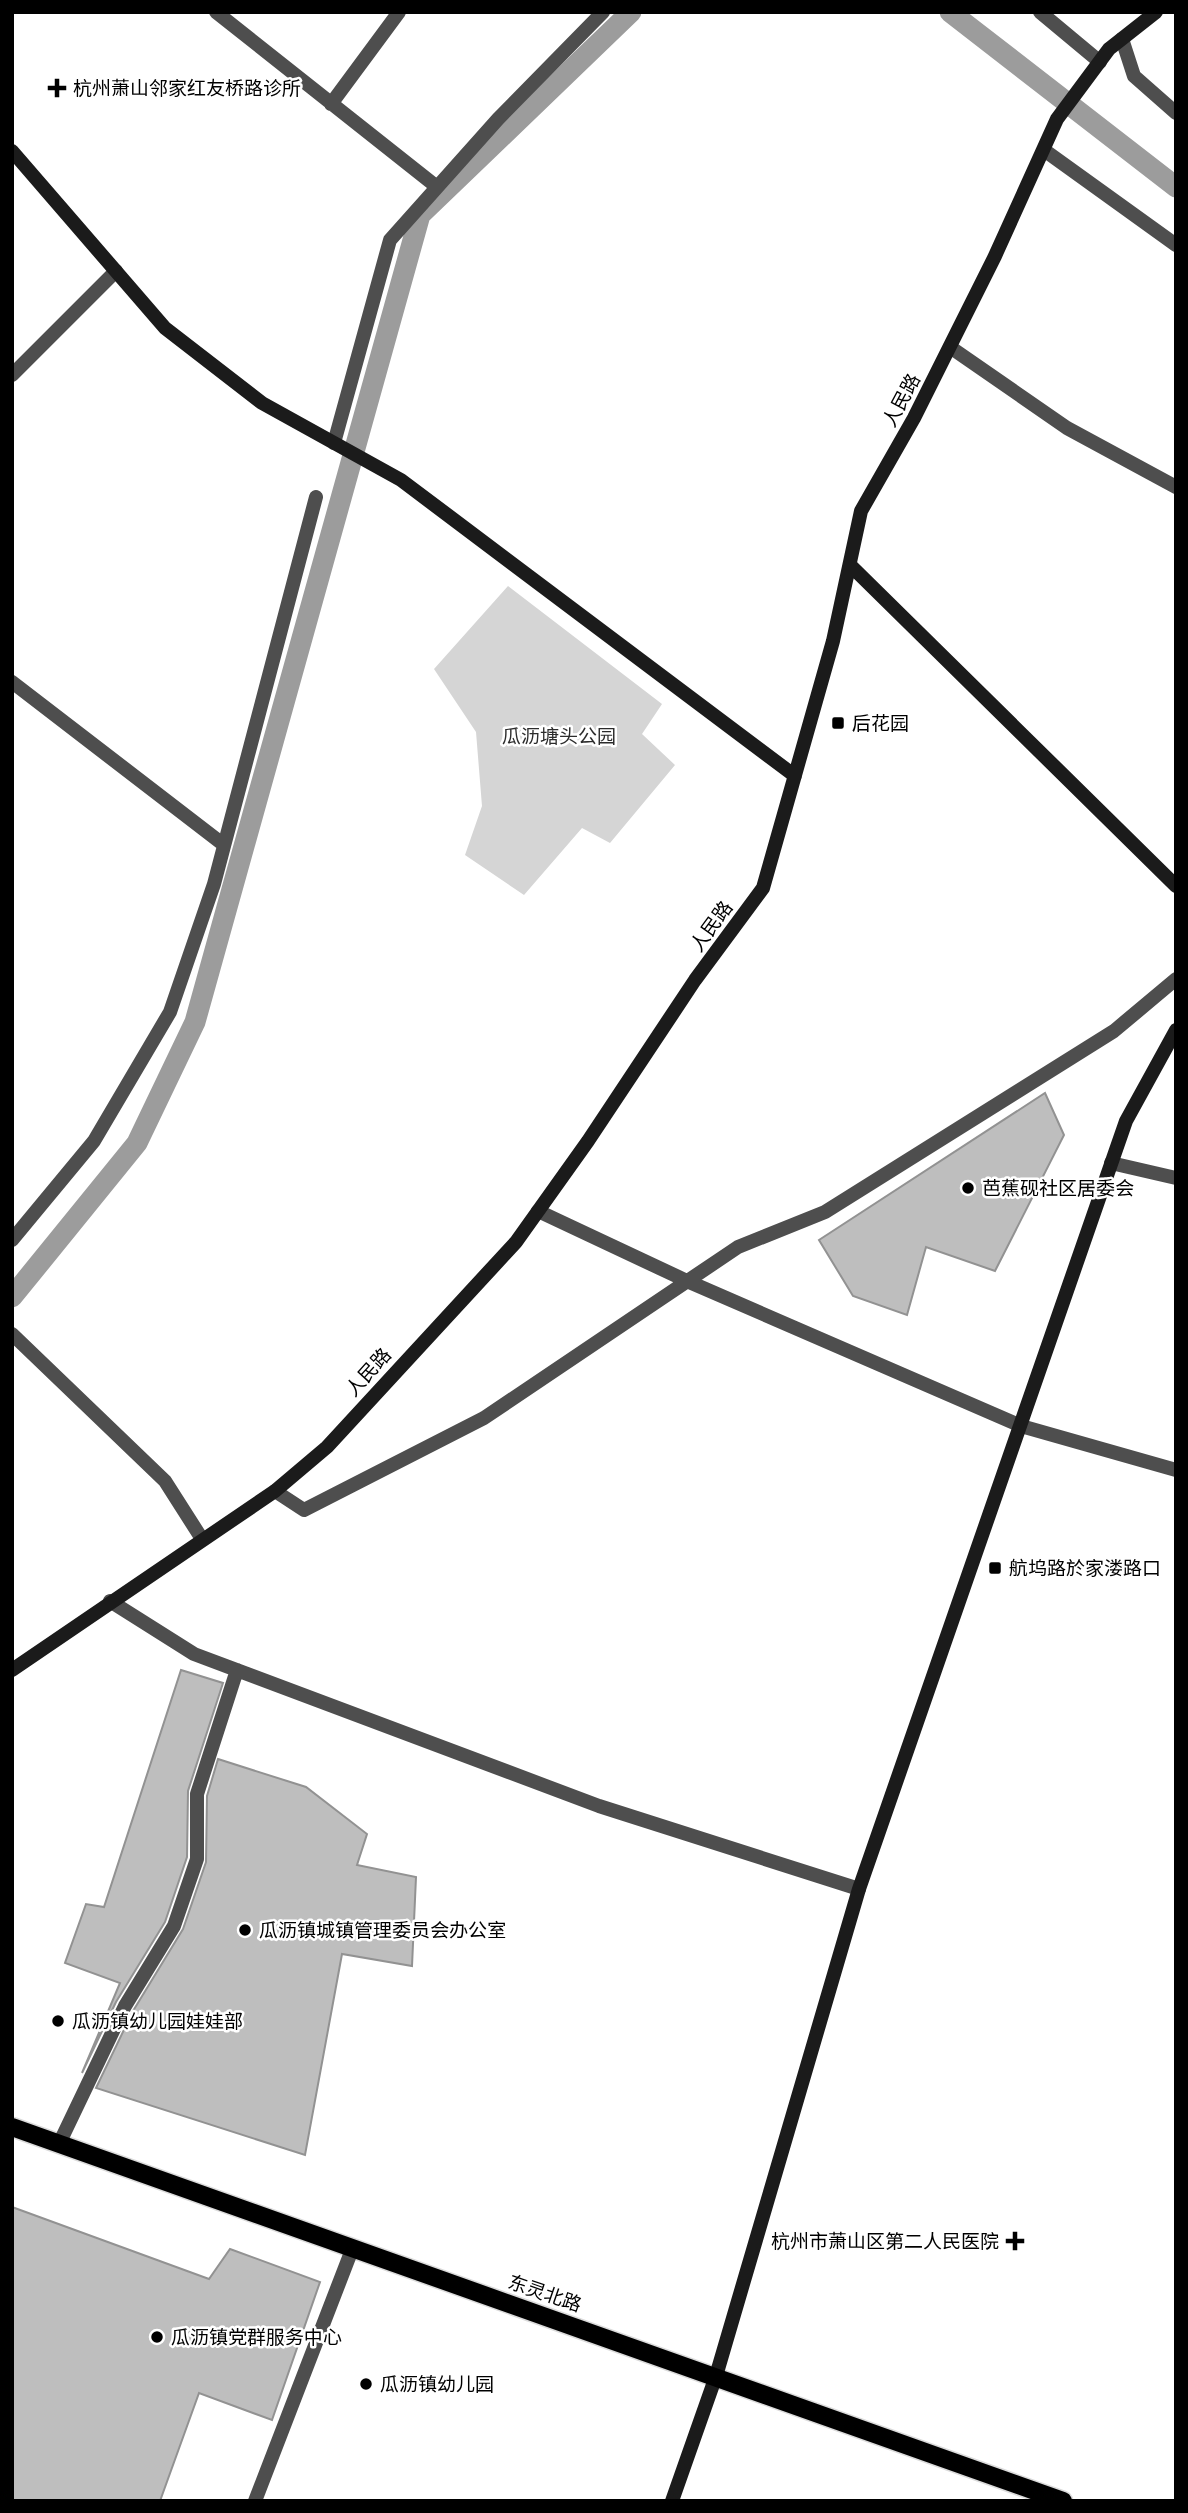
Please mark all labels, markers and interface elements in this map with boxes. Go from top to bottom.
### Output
marker: 杭州萧山邻家红友桥路诊所 [47,78,67,98]
place label: 杭州萧山邻家红友桥路诊所 [73,78,301,102]
street label: 人民路 [879,370,927,432]
place label: 后花园 [852,713,909,737]
marker: 后花园 [830,715,846,731]
park label: 瓜沥塘头公园 [502,726,616,750]
street label: 人民路 [686,897,739,957]
place label: 芭蕉砚社区居委会 [982,1178,1134,1202]
marker: 芭蕉砚社区居委会 [960,1180,976,1196]
street label: 人民路 [341,1344,397,1403]
place label: 航坞路於家溇路口 [1009,1558,1161,1582]
marker: 航坞路於家溇路口 [987,1560,1003,1576]
place label: 瓜沥镇城镇管理委员会办公室 [259,1920,506,1944]
marker: 瓜沥镇城镇管理委员会办公室 [237,1922,253,1938]
place label: 瓜沥镇幼儿园娃娃部 [72,2011,243,2035]
marker: 瓜沥镇幼儿园娃娃部 [50,2013,66,2029]
place label: 杭州市萧山区第二人民医院 [771,2231,999,2255]
marker: 杭州市萧山区第二人民医院 [1005,2231,1025,2251]
street label: 东灵北路 [505,2271,584,2319]
place label: 瓜沥镇党群服务中心 [171,2327,342,2351]
marker: 瓜沥镇党群服务中心 [149,2329,165,2345]
place label: 瓜沥镇幼儿园 [380,2374,494,2398]
marker: 瓜沥镇幼儿园 [358,2376,374,2392]

